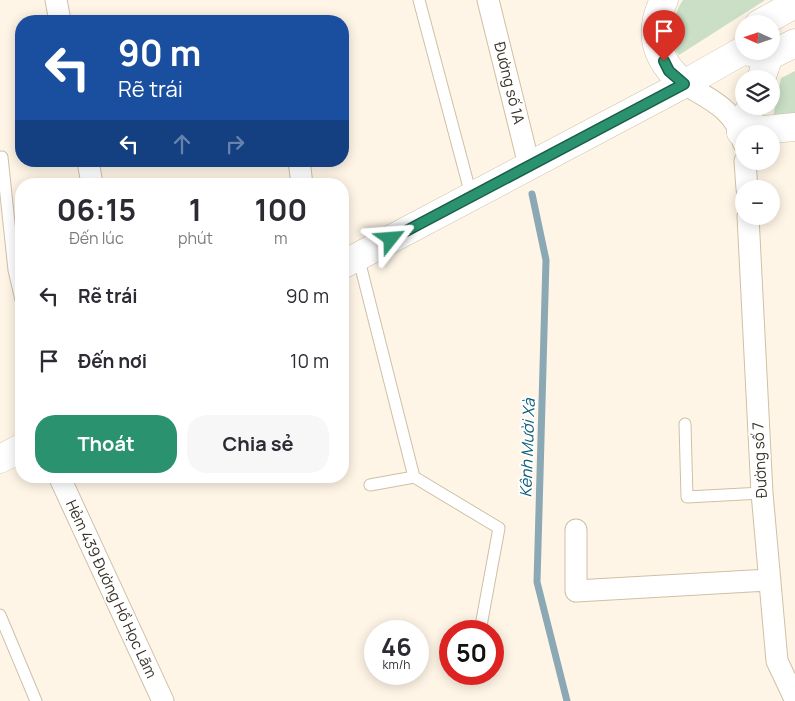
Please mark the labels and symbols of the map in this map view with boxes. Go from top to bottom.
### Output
pin [643,10,685,61]
north arrow [735,15,780,60]
street label: Đường số 1A [489,40,530,127]
position arrow [364,212,416,264]
water label: Kênh Mười Xà [514,397,540,498]
street label: Đường số 7 [747,421,772,499]
street label: Hẻm 439 Đường Hồ Học Lãm [61,496,162,681]
speed limit sign: 50 [439,620,504,685]

